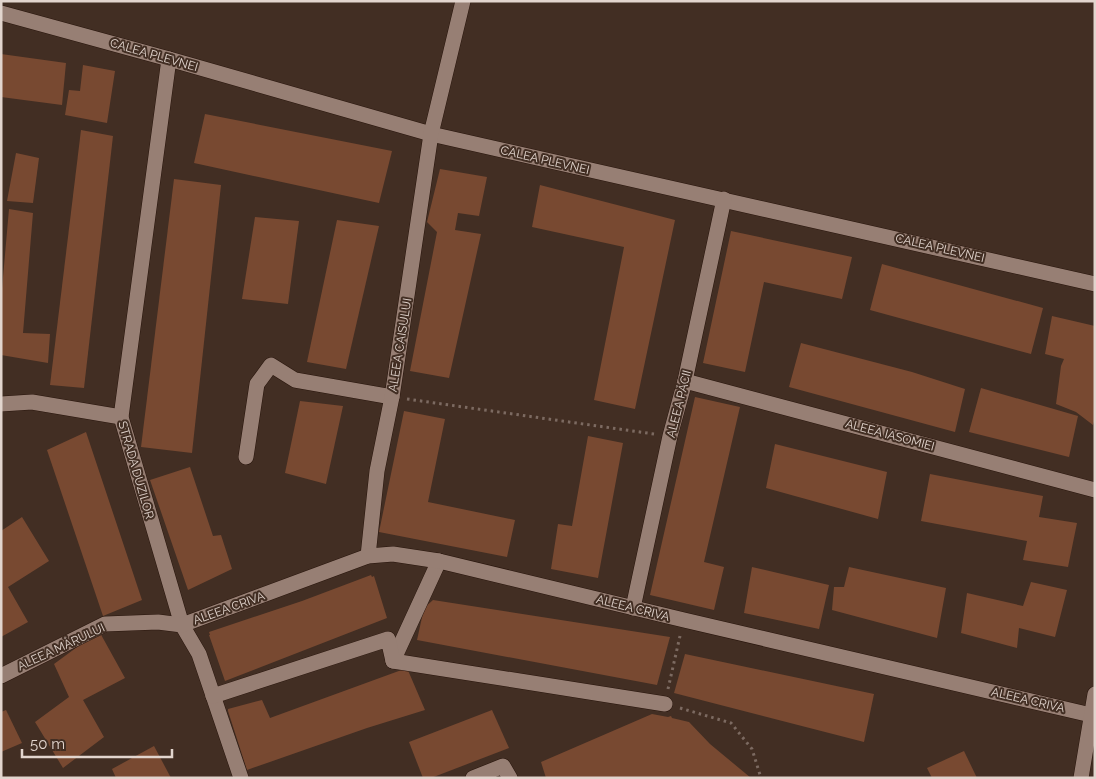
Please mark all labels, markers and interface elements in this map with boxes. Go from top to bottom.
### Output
street label: CALEA PLEVNEI [108,36,200,74]
street label: CALEA PLEVNEI [499,143,591,177]
street label: CALEA PLEVNEI [894,231,986,265]
street label: ALEEA CAISULUI [386,297,414,393]
street label: ALEEA PĂCII [664,369,694,439]
street label: ALEEA IASOMIEI [844,416,936,454]
street label: STRADA DUZILOR [115,419,157,521]
street label: ALEEA CRIVA [191,589,267,627]
street label: ALEEA CRIVA [595,592,671,624]
street label: ALEEA MĂRULUI [15,621,107,673]
street label: ALEEA CRIVA [990,685,1066,715]
scale bar [22,726,172,758]
text: 50 m [30,735,65,753]

